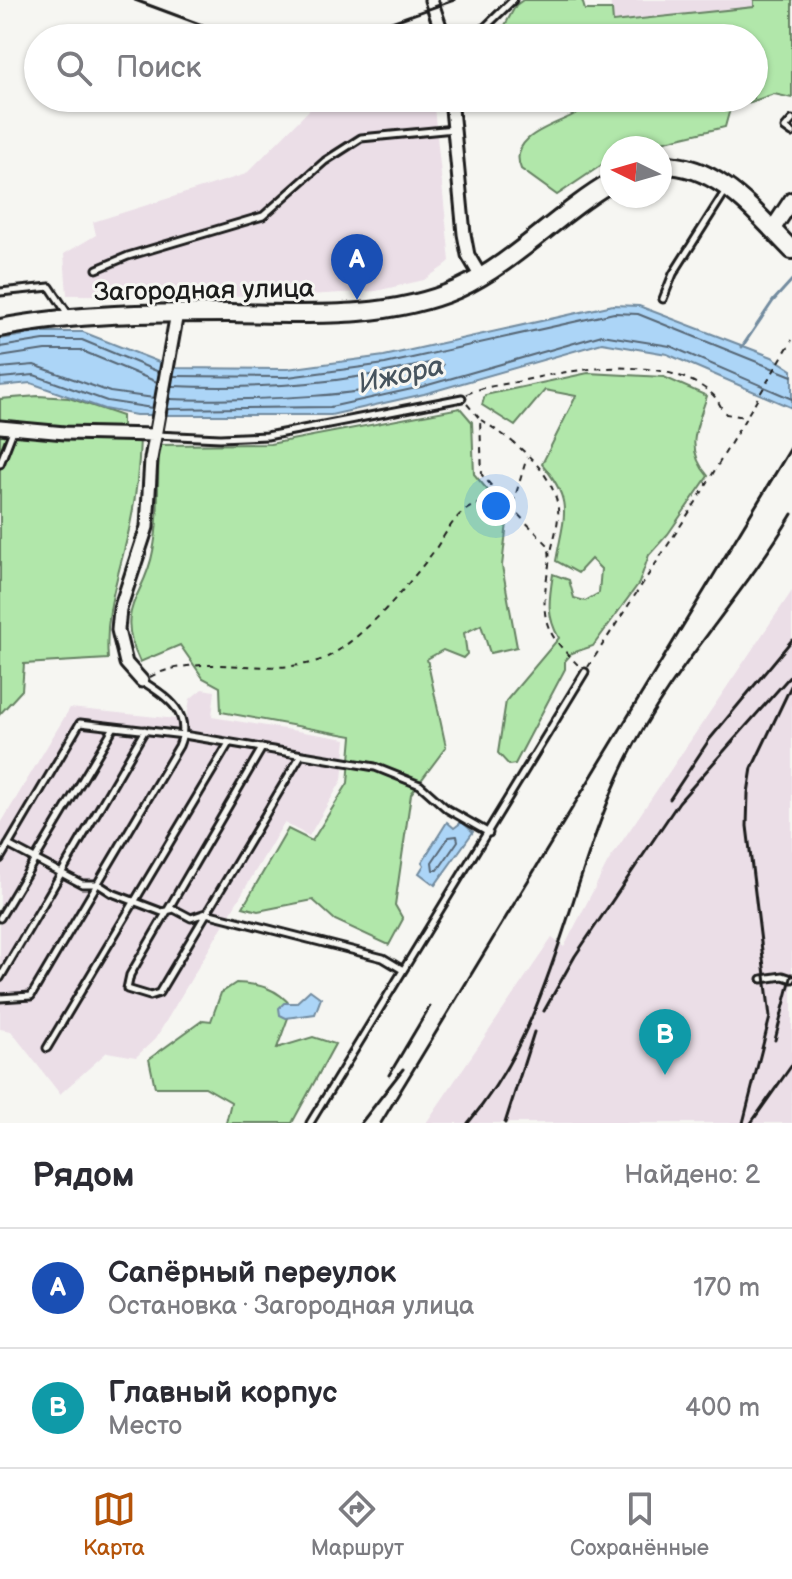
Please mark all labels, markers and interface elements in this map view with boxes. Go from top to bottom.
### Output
search box [24,24,768,112]
icon: search [52,46,96,90]
text: Поиск [116,50,202,86]
north arrow [600,136,672,208]
pin: A [331,234,383,300]
street label: Загородная улица [94,274,314,308]
water label: Ижора [355,349,447,401]
your location [476,486,516,526]
pin: B [639,1009,691,1075]
text: Рядом [32,1155,134,1196]
text: Найдено: 2 [624,1160,760,1191]
text: Сапёрный переулок [108,1255,396,1291]
text: A [50,1273,66,1304]
text: 170 m [693,1273,760,1304]
text: Остановка · Загородная улица [108,1291,474,1322]
text: Главный корпус [108,1375,338,1411]
text: B [49,1393,67,1424]
text: 400 m [685,1393,760,1424]
text: Место [108,1411,182,1442]
tab: Карта [83,1487,145,1562]
tab: Маршрут [311,1487,404,1562]
tab: Сохранённые [570,1487,709,1562]

